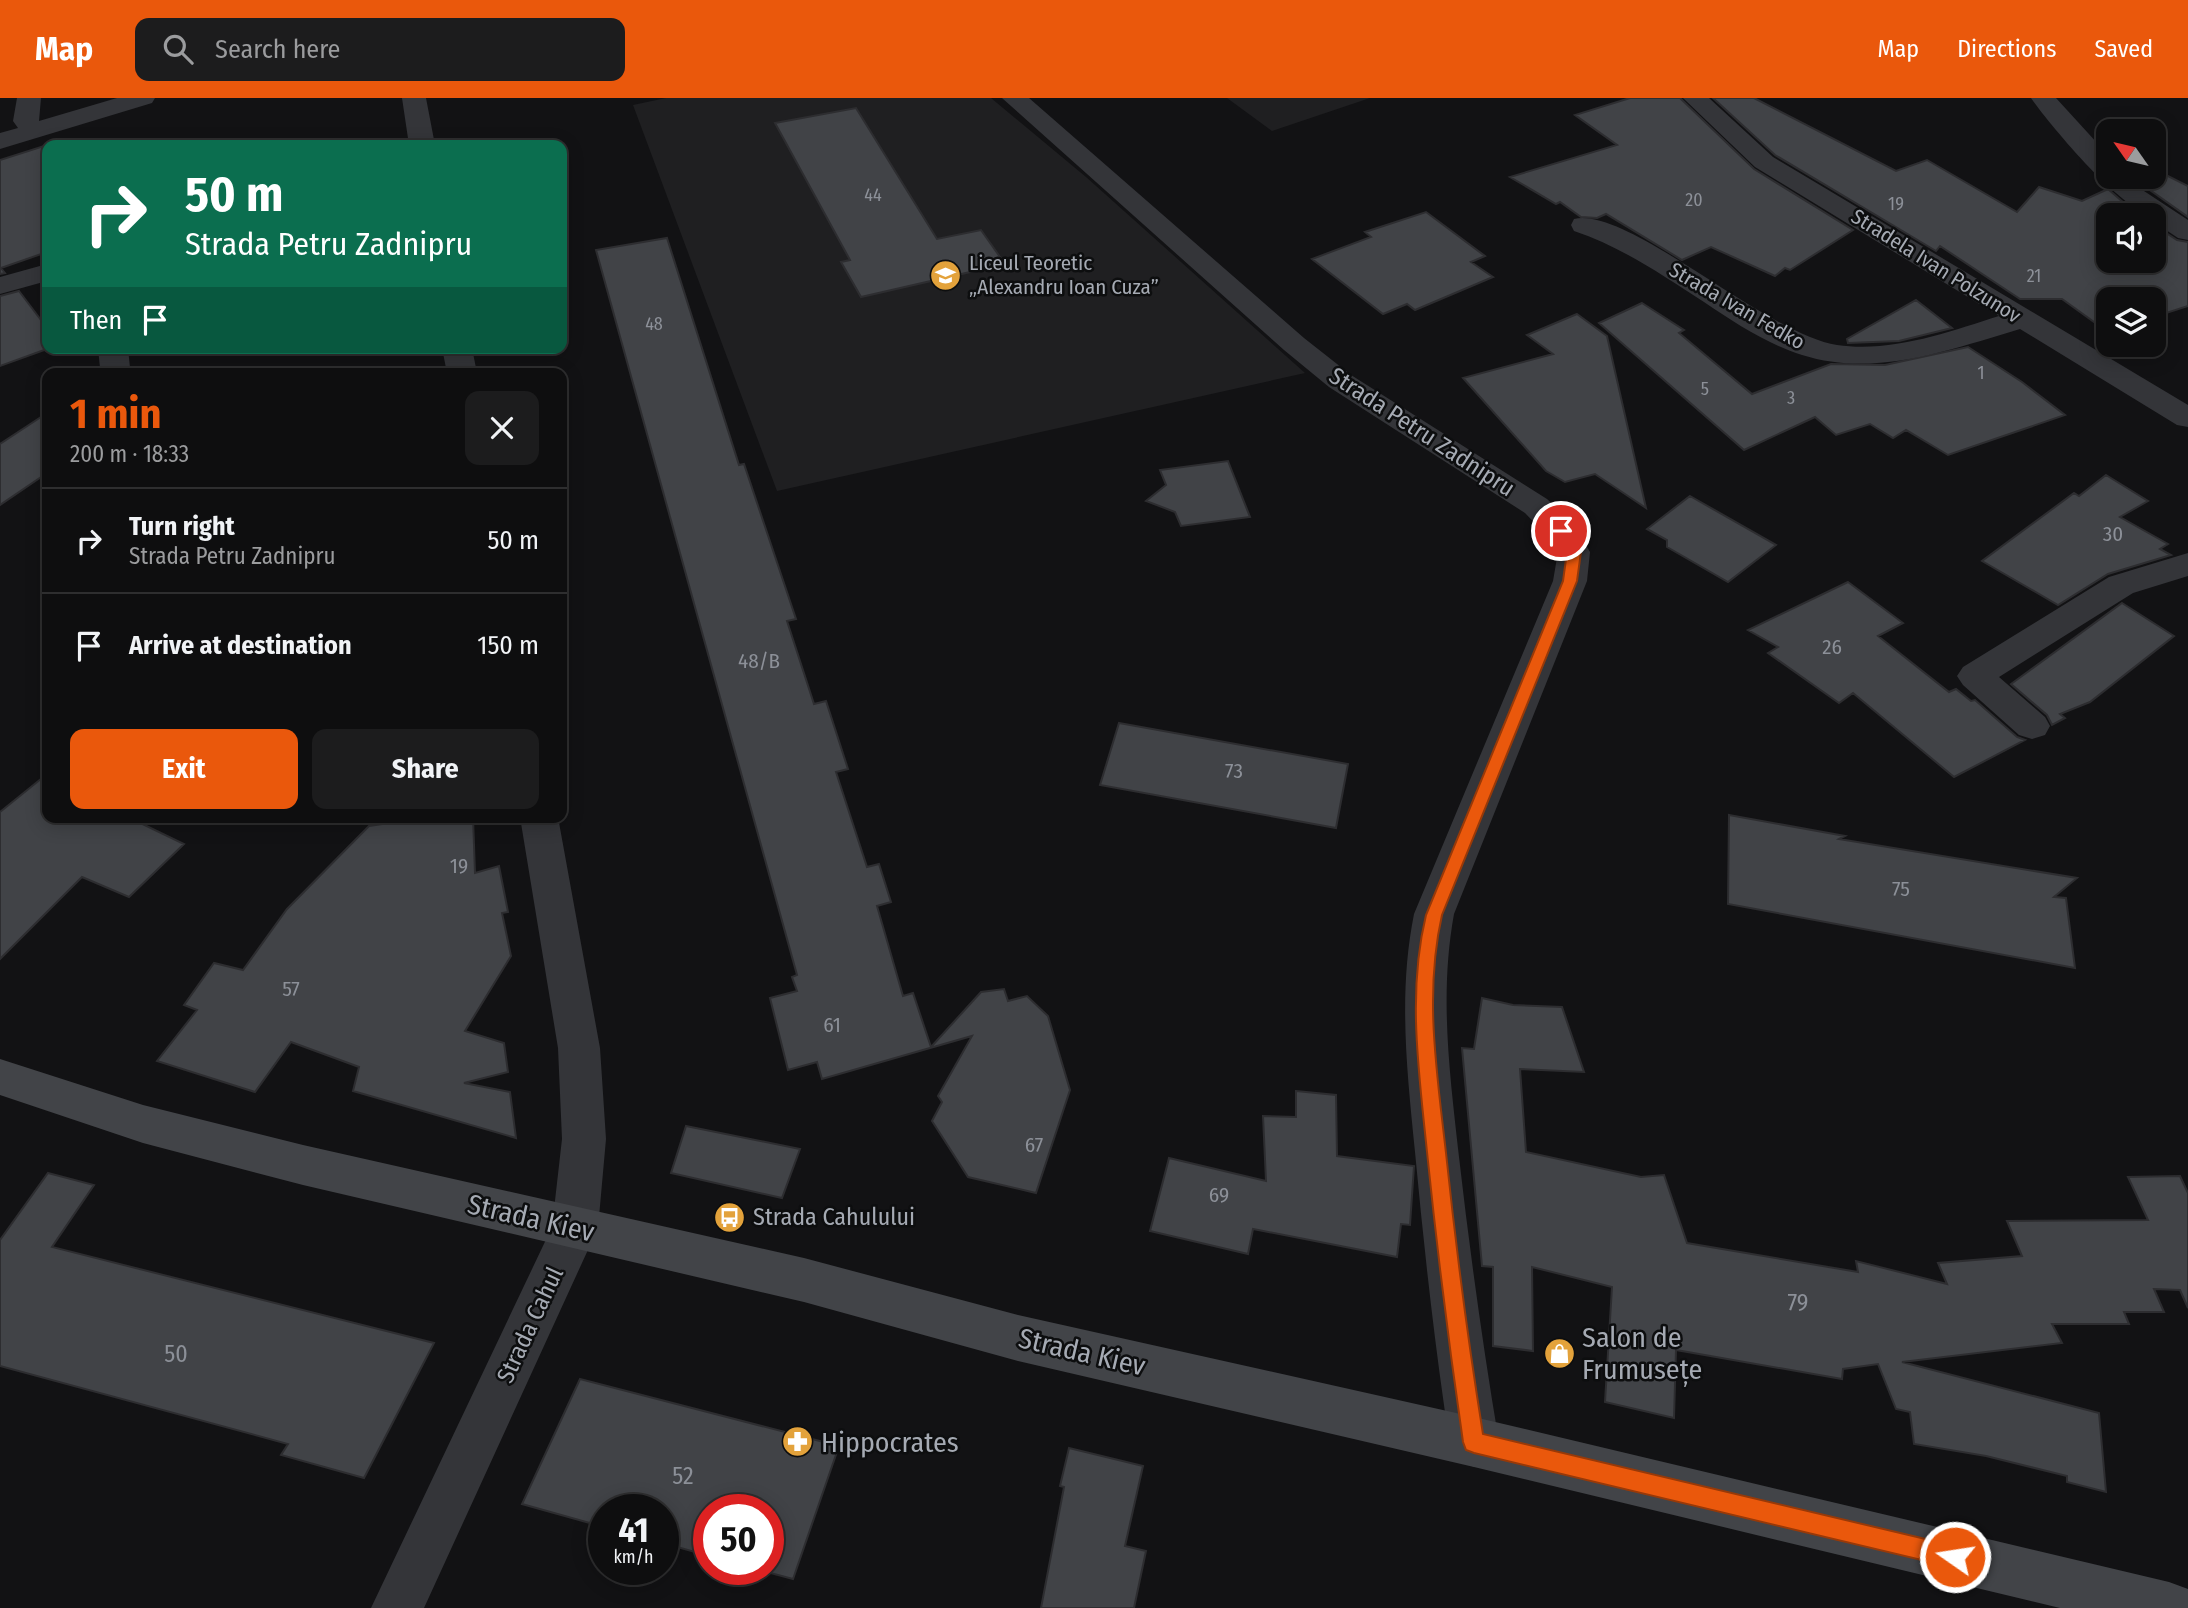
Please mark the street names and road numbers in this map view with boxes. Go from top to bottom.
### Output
street label: Stradela Ivan Polzunov [1846,203,2026,329]
street label: Strada Ivan Fedko [1665,257,1809,355]
street label: Strada Petru Zadnipru [1324,362,1520,502]
street label: Strada Kiev [464,1187,598,1249]
street label: Strada Cahul [491,1263,569,1387]
street label: Strada Kiev [1015,1321,1149,1383]

